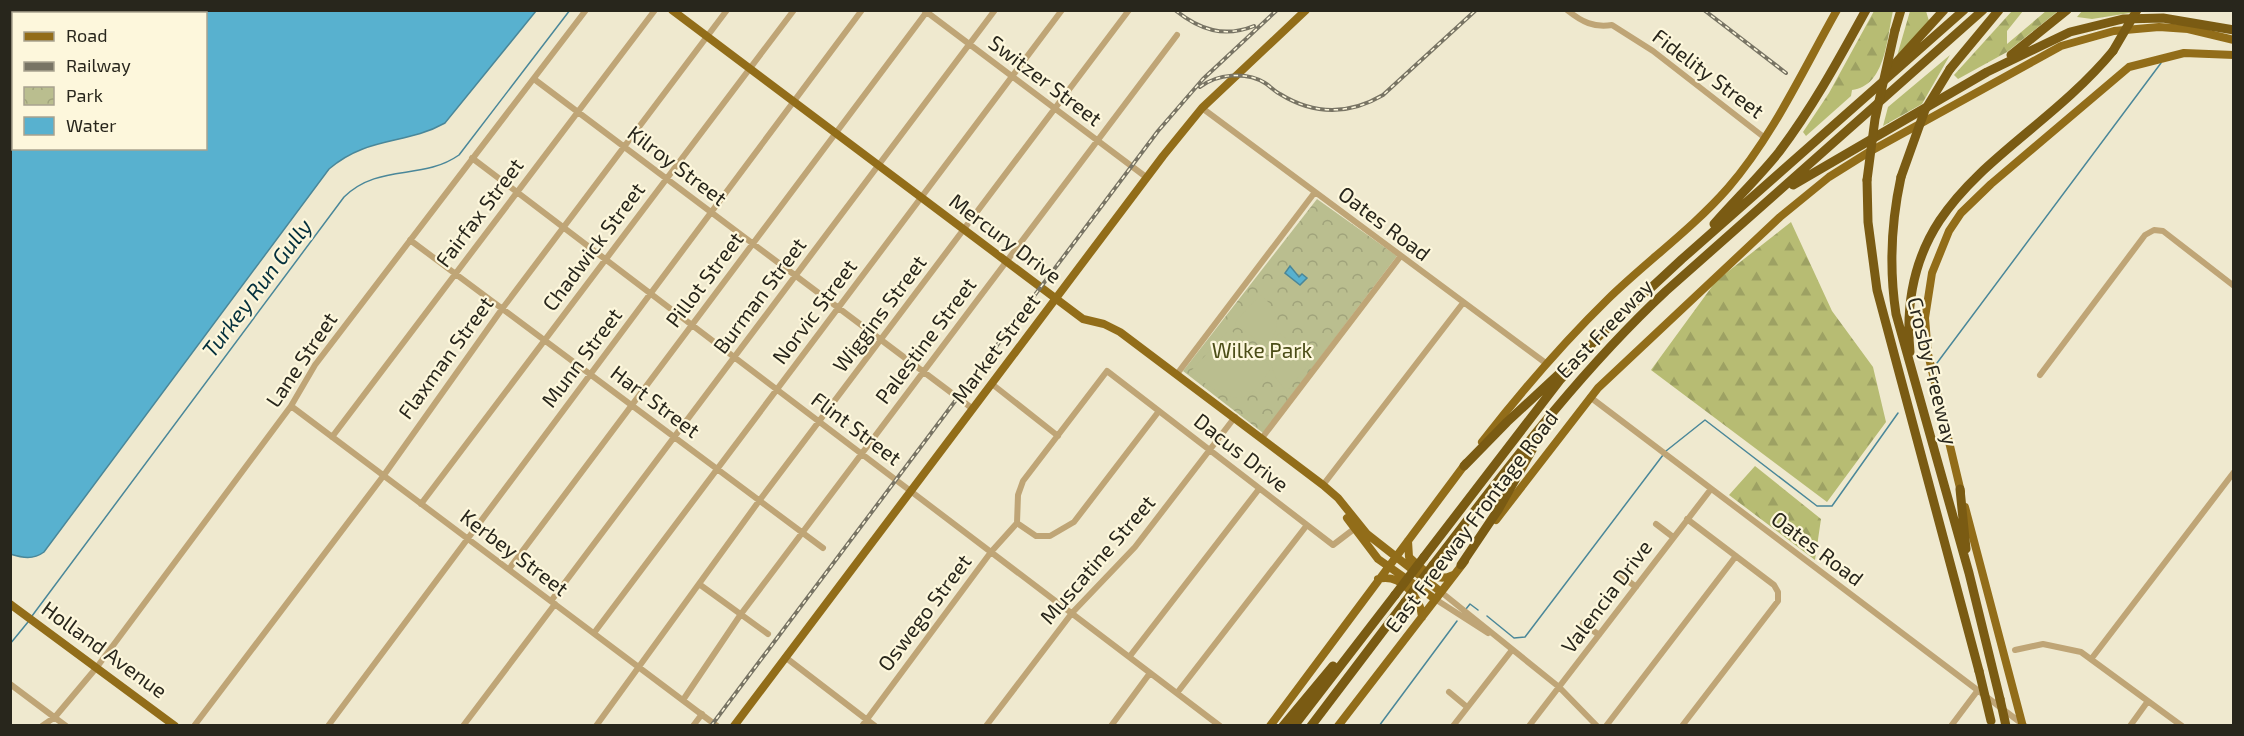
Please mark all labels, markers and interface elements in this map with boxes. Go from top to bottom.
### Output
legend [12,12,207,150]
street label: Fidelity Street [1648,23,1770,123]
text: Road [66,24,107,46]
street label: Switzer Street [984,29,1107,130]
text: Railway [66,54,131,76]
text: Park [66,84,103,106]
text: Water [66,114,116,136]
street label: Kilroy Street [623,119,732,210]
street label: Fairfax Street [430,153,528,271]
street label: Chadwick Street [536,177,649,315]
street label: Oates Road [1334,180,1436,265]
street label: Mercury Drive [945,188,1067,288]
water label: Turkey Run Gully [196,213,318,362]
street label: Pillot Street [660,226,748,332]
street label: Burman Street [707,232,810,358]
street label: Wiggins Street [827,250,931,376]
street label: Norvic Street [766,254,861,368]
street label: Palestine Street [869,272,980,408]
street label: East Freeway [1550,273,1657,383]
street label: Market Street [945,288,1044,408]
street label: Flaxman Street [392,291,498,423]
street label: Crosby Freeway [1903,294,1964,447]
street label: Munn Street [535,303,626,412]
street label: Lane Street [260,307,342,411]
park label: Wilke Park [1212,337,1313,362]
street label: Hart Street [606,359,705,442]
street label: Flint Street [807,386,907,470]
street label: East Freeway Frontage Road [1379,405,1562,637]
street label: Dacus Drive [1190,407,1294,496]
street label: Muscatine Street [1034,489,1160,629]
street label: Kerbey Street [456,503,574,601]
street label: Oates Road [1767,505,1869,590]
street label: Valencia Drive [1555,535,1656,658]
street label: Oswego Street [872,549,976,675]
street label: Holland Avenue [37,595,172,703]

